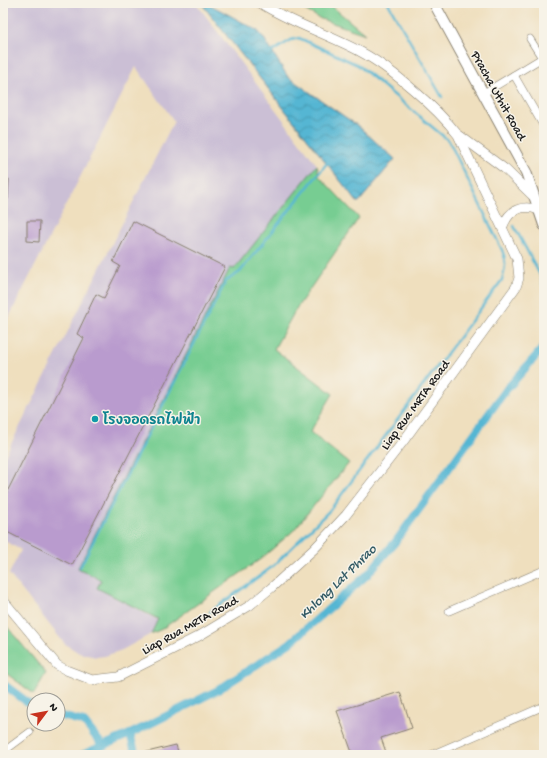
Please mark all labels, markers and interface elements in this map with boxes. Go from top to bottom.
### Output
street label: Pracha Uthit Road [467,48,529,145]
street label: Liap Rua MRTA Road [378,356,454,453]
place label: โรงจอดรถไฟฟ้า [102,411,200,429]
marker: โรงจอดรถไฟฟ้า [90,414,100,424]
water label: Khlong Lat Phrao [297,541,381,624]
street label: Liap Rua MRTA Road [140,593,242,659]
north arrow [26,692,66,732]
text: N [46,702,60,714]

